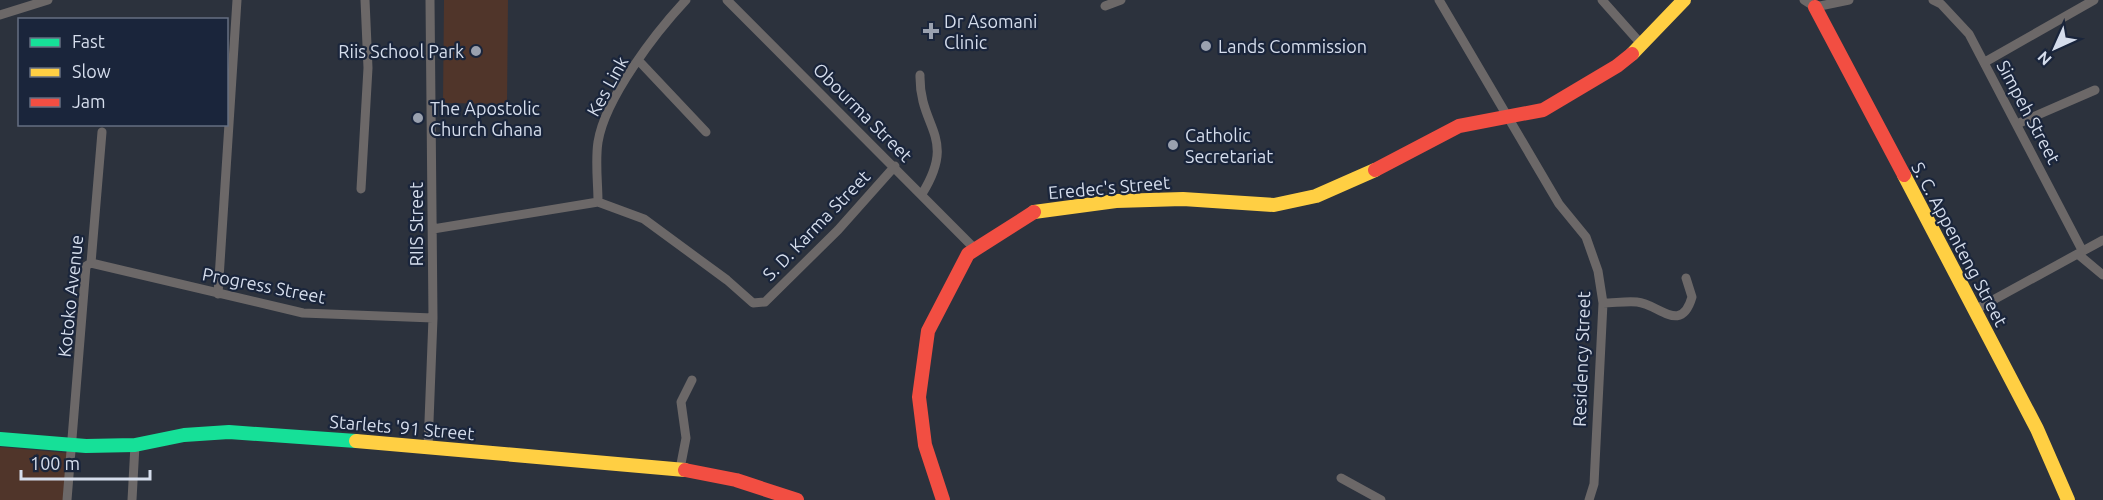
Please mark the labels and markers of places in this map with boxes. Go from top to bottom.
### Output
place label: Dr Asomani Clinic [944,11,1037,52]
marker: Dr Asomani Clinic [922,22,940,40]
place label: Lands Commission [1218,36,1367,56]
marker: Lands Commission [1199,39,1213,53]
place label: Riis School Park [338,41,464,61]
marker: Riis School Park [469,44,483,58]
place label: The Apostolic Church Ghana [430,98,542,139]
marker: The Apostolic Church Ghana [411,111,425,125]
place label: Catholic Secretariat [1185,125,1273,166]
marker: Catholic Secretariat [1166,138,1180,152]

